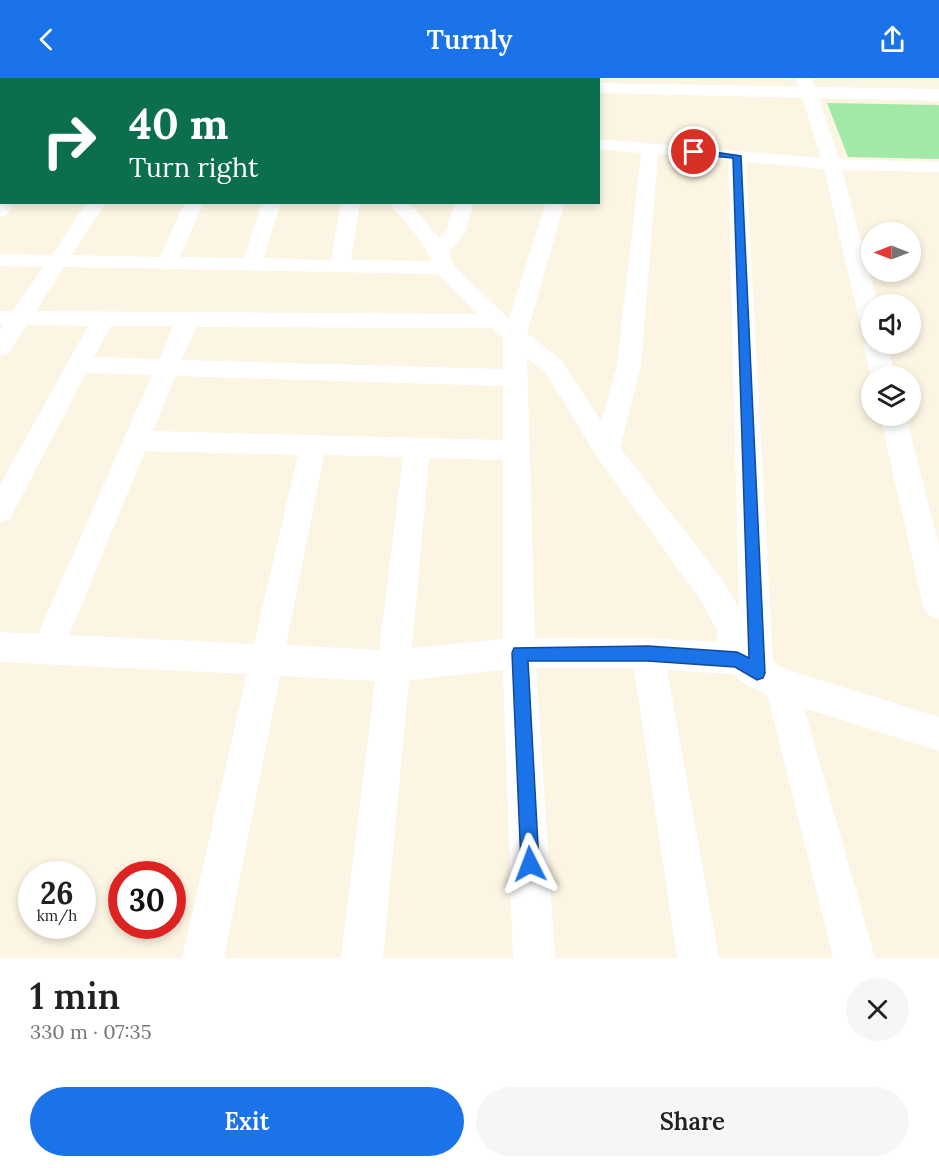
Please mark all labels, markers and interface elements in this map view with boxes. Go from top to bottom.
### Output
text: Turnly [427,22,512,56]
icon: back [30,23,63,56]
icon: share [876,23,909,56]
text: 40 m [129,97,228,151]
icon: right [30,102,108,180]
pin [668,126,719,177]
icon: arrive [677,135,710,168]
text: Turn right [129,150,258,184]
north arrow [861,222,921,282]
map controls [861,222,921,426]
button: sound [861,294,921,354]
button: layers [861,366,921,426]
position arrow [498,832,562,896]
speed limit sign: 30 [108,861,186,939]
text: 26 [40,874,74,912]
text: km/h [37,906,77,925]
text: 1 min [30,973,120,1019]
button: close [846,978,909,1041]
text: 330 m · 07:35 [30,1019,152,1044]
button: Exit [30,1087,464,1156]
button: Share [476,1087,909,1156]

